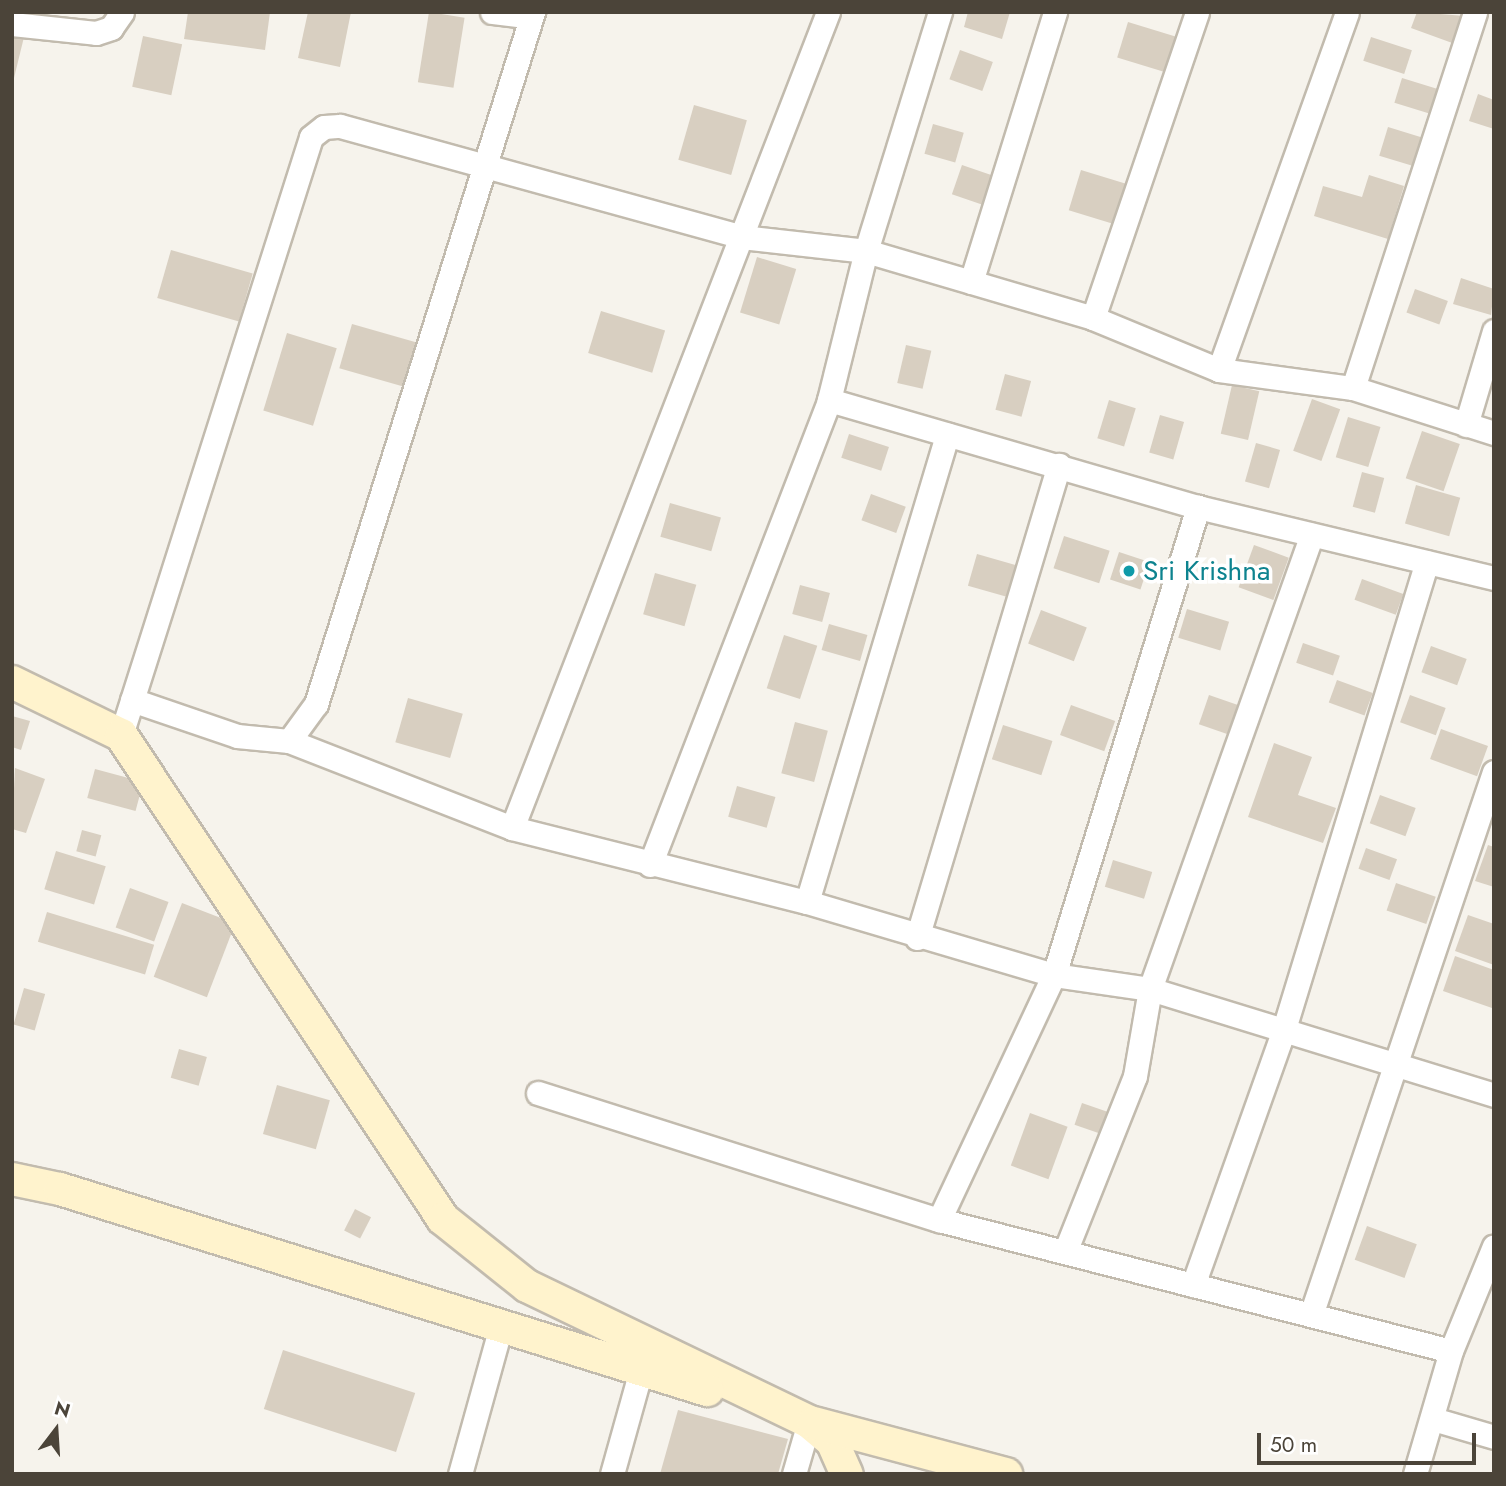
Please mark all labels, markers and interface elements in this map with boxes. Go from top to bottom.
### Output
place label: Sri Krishna [1143,554,1270,588]
marker: Sri Krishna [1121,563,1137,579]
text: N [51,1394,73,1425]
north arrow [21,1395,91,1465]
scale bar [1261,1420,1480,1464]
text: 50 m [1270,1430,1317,1460]

